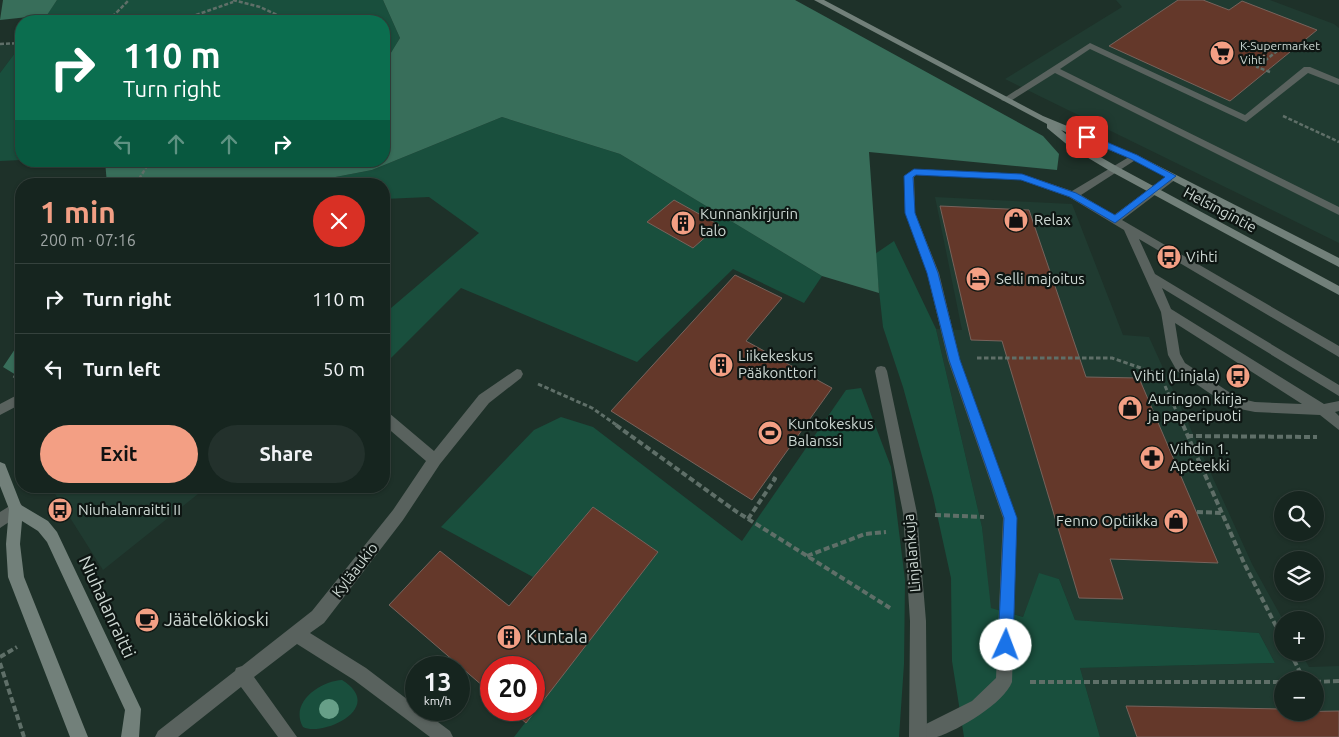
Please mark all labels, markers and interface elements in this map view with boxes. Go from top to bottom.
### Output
icon: right [40,35,105,100]
text: 110 m [123,35,221,75]
place label: K-Supermarket Vihti [1240,39,1320,66]
supermarket icon: K-Supermarket Vihti [1209,40,1235,66]
text: Turn right [123,76,221,101]
pin [1066,116,1108,158]
icon: arrive [1073,123,1101,151]
icon: left [109,130,137,158]
icon: ahead [162,130,190,158]
icon: ahead [215,130,243,158]
icon: right [268,130,296,158]
street label: Helsingintie [1181,183,1260,236]
text: 1 min [40,195,116,229]
button: close [313,195,365,247]
place label: Kunnankirjurin talo [700,205,798,239]
shop icon: Relax [1003,207,1029,233]
building icon: Kunnankirjurin talo [670,210,696,236]
place label: Relax [1034,211,1071,228]
text: 200 m · 07:16 [40,231,136,249]
bus stop icon: Vihti [1156,244,1182,270]
place label: Vihti [1186,248,1218,265]
hotel icon: Selli majoitus [965,266,991,292]
place label: Selli majoitus [996,270,1085,287]
icon: right [40,285,68,313]
text: Turn right [83,288,171,310]
text: 110 m [312,288,365,310]
place label: Liikekeskus Pääkonttori [738,347,817,381]
building icon: Liikekeskus Pääkonttori [708,352,734,378]
icon: left [40,355,68,383]
text: Turn left [83,358,161,380]
text: 50 m [323,358,365,380]
bus stop icon: Vihti (Linjala) [1225,363,1251,389]
place label: Vihti (Linjala) [1133,367,1220,384]
place label: Auringon kirja- ja paperipuoti [1147,390,1246,424]
shop icon: Auringon kirja- ja paperipuoti [1117,395,1143,421]
place label: Kuntokeskus Balanssi [788,415,874,449]
sports icon: Kuntokeskus Balanssi [757,420,783,446]
button: Exit [40,425,198,483]
button: Share [208,425,365,483]
place label: Vihdin 1. Apteekki [1170,440,1230,474]
pharmacy icon: Vihdin 1. Apteekki [1139,445,1165,471]
map controls [1274,491,1324,721]
button: search [1274,491,1324,541]
bus stop icon: Niuhalanraitti II [47,497,73,523]
place label: Niuhalanraitti II [78,501,181,518]
shop icon: Fenno Optiikka [1163,508,1189,534]
place label: Fenno Optiikka [1056,512,1158,529]
street label: Linjalankuja [900,513,923,593]
street label: Kyläaukio [328,539,381,600]
button: layers [1274,551,1324,601]
street label: Niuhalanraitti [76,552,140,661]
cafe icon: Jäätelökioski [134,607,160,633]
place label: Jäätelökioski [164,609,269,629]
button: + [1274,611,1324,661]
position arrow [979,618,1031,670]
building icon: Kuntala [496,624,522,650]
place label: Kuntala [526,626,588,646]
speed limit sign: 20 [480,656,545,721]
text: 13 [423,668,452,696]
button: − [1274,671,1324,721]
text: km/h [424,694,451,707]

